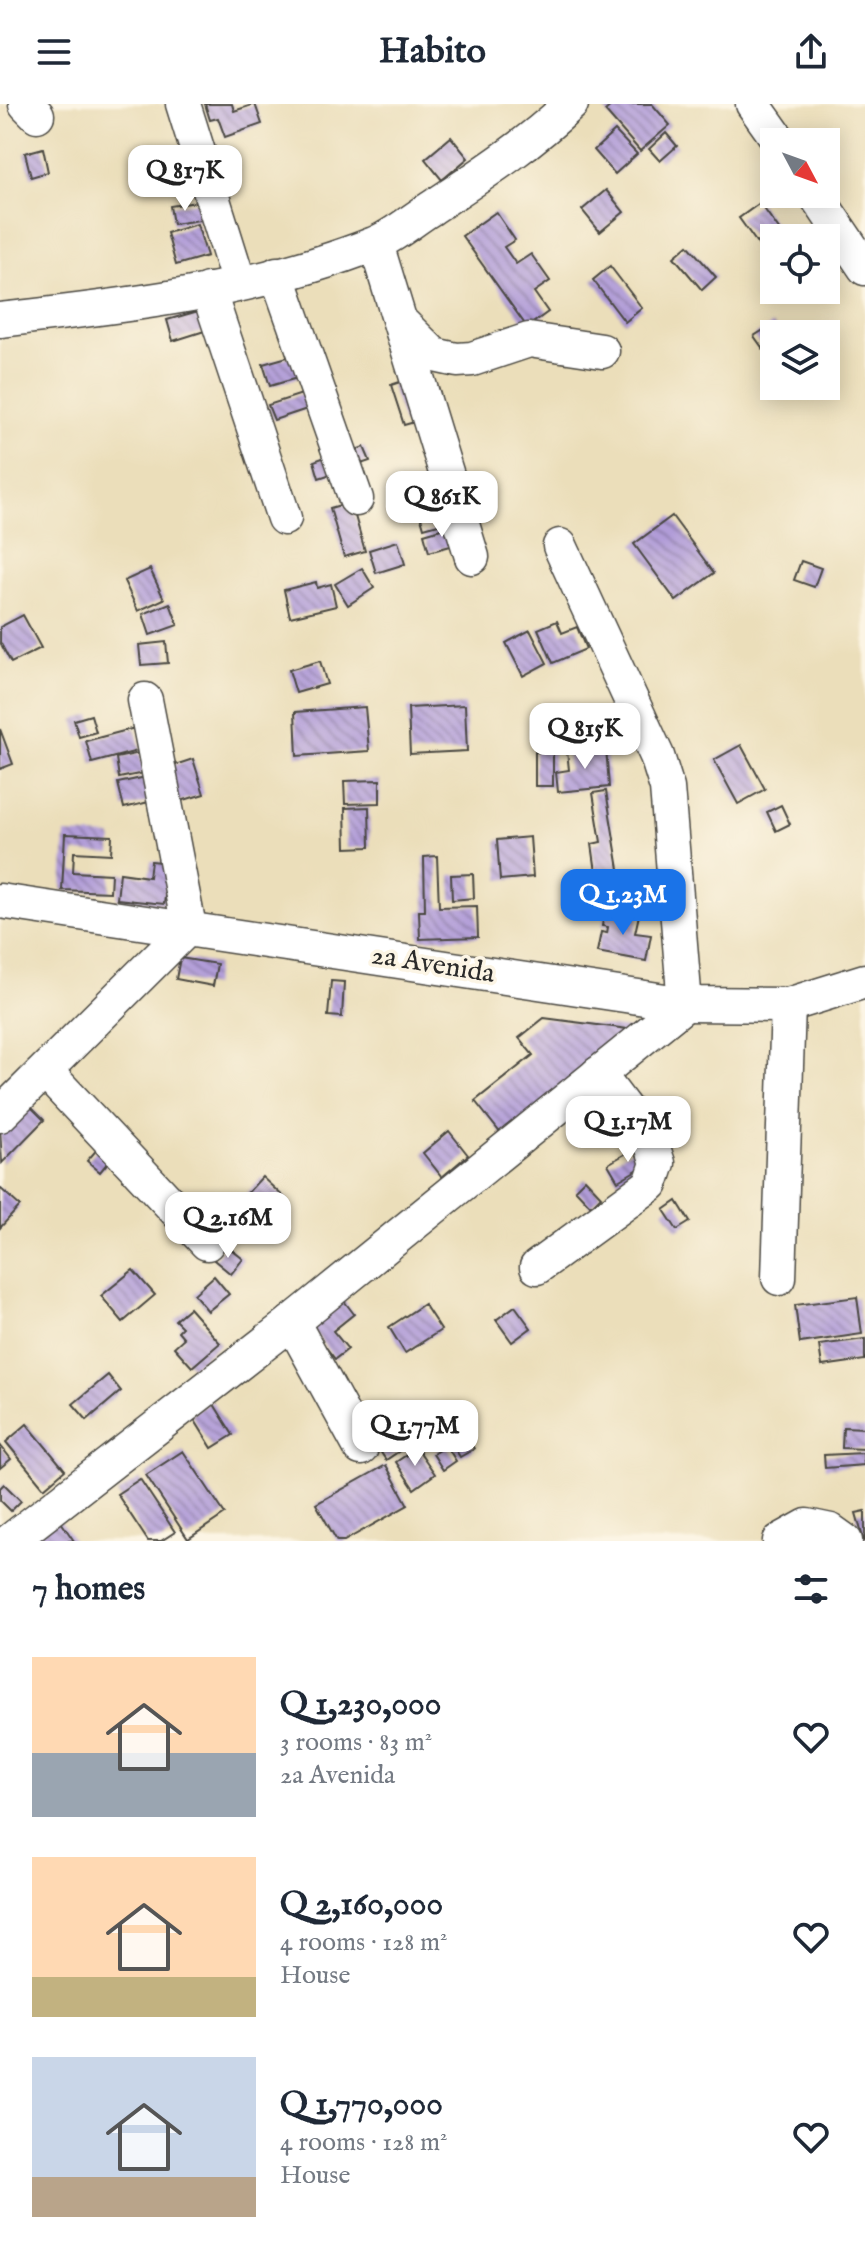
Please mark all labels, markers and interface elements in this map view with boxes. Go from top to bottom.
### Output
text: Habito [379,29,486,75]
icon: menu [32,30,76,74]
icon: share [789,30,833,74]
north arrow [760,128,840,208]
map controls [760,128,840,400]
pin: Q 817K [120,145,250,213]
text: Q 817K [146,154,224,187]
button: locate [760,224,840,304]
button: layers [760,320,840,400]
pin: Q 861K [377,471,507,539]
text: Q 861K [404,480,480,513]
pin: Q 815K [520,703,650,771]
text: Q 815K [547,712,623,745]
pin: Q 1.23M [549,869,697,937]
text: Q 1.23M [579,878,667,911]
street label: 2a Avenida [369,938,498,992]
pin: Q 1.17M [554,1096,702,1164]
text: Q 1.17M [584,1105,672,1138]
pin: Q 2.16M [154,1192,302,1260]
text: Q 2.16M [183,1201,273,1234]
pin: Q 1.77M [341,1400,489,1468]
text: Q 1.77M [370,1409,460,1442]
icon: filters [789,1567,833,1611]
text: 7 homes [32,1568,145,1611]
text: Q 1,230,000 [280,1683,442,1726]
icon: home [96,1689,192,1785]
icon: heart [789,1715,833,1759]
text: 3 rooms · 83 m² [280,1726,432,1759]
text: 2a Avenida [280,1759,395,1792]
text: Q 2,160,000 [280,1883,443,1926]
icon: home [96,1889,192,1985]
icon: heart [789,1915,833,1959]
text: 4 rooms · 128 m² [280,1926,447,1959]
text: House [280,1959,350,1992]
text: Q 1,770,000 [280,2083,443,2126]
icon: home [96,2089,192,2185]
icon: heart [789,2115,833,2159]
text: 4 rooms · 128 m² [280,2126,447,2159]
text: House [280,2159,350,2192]

